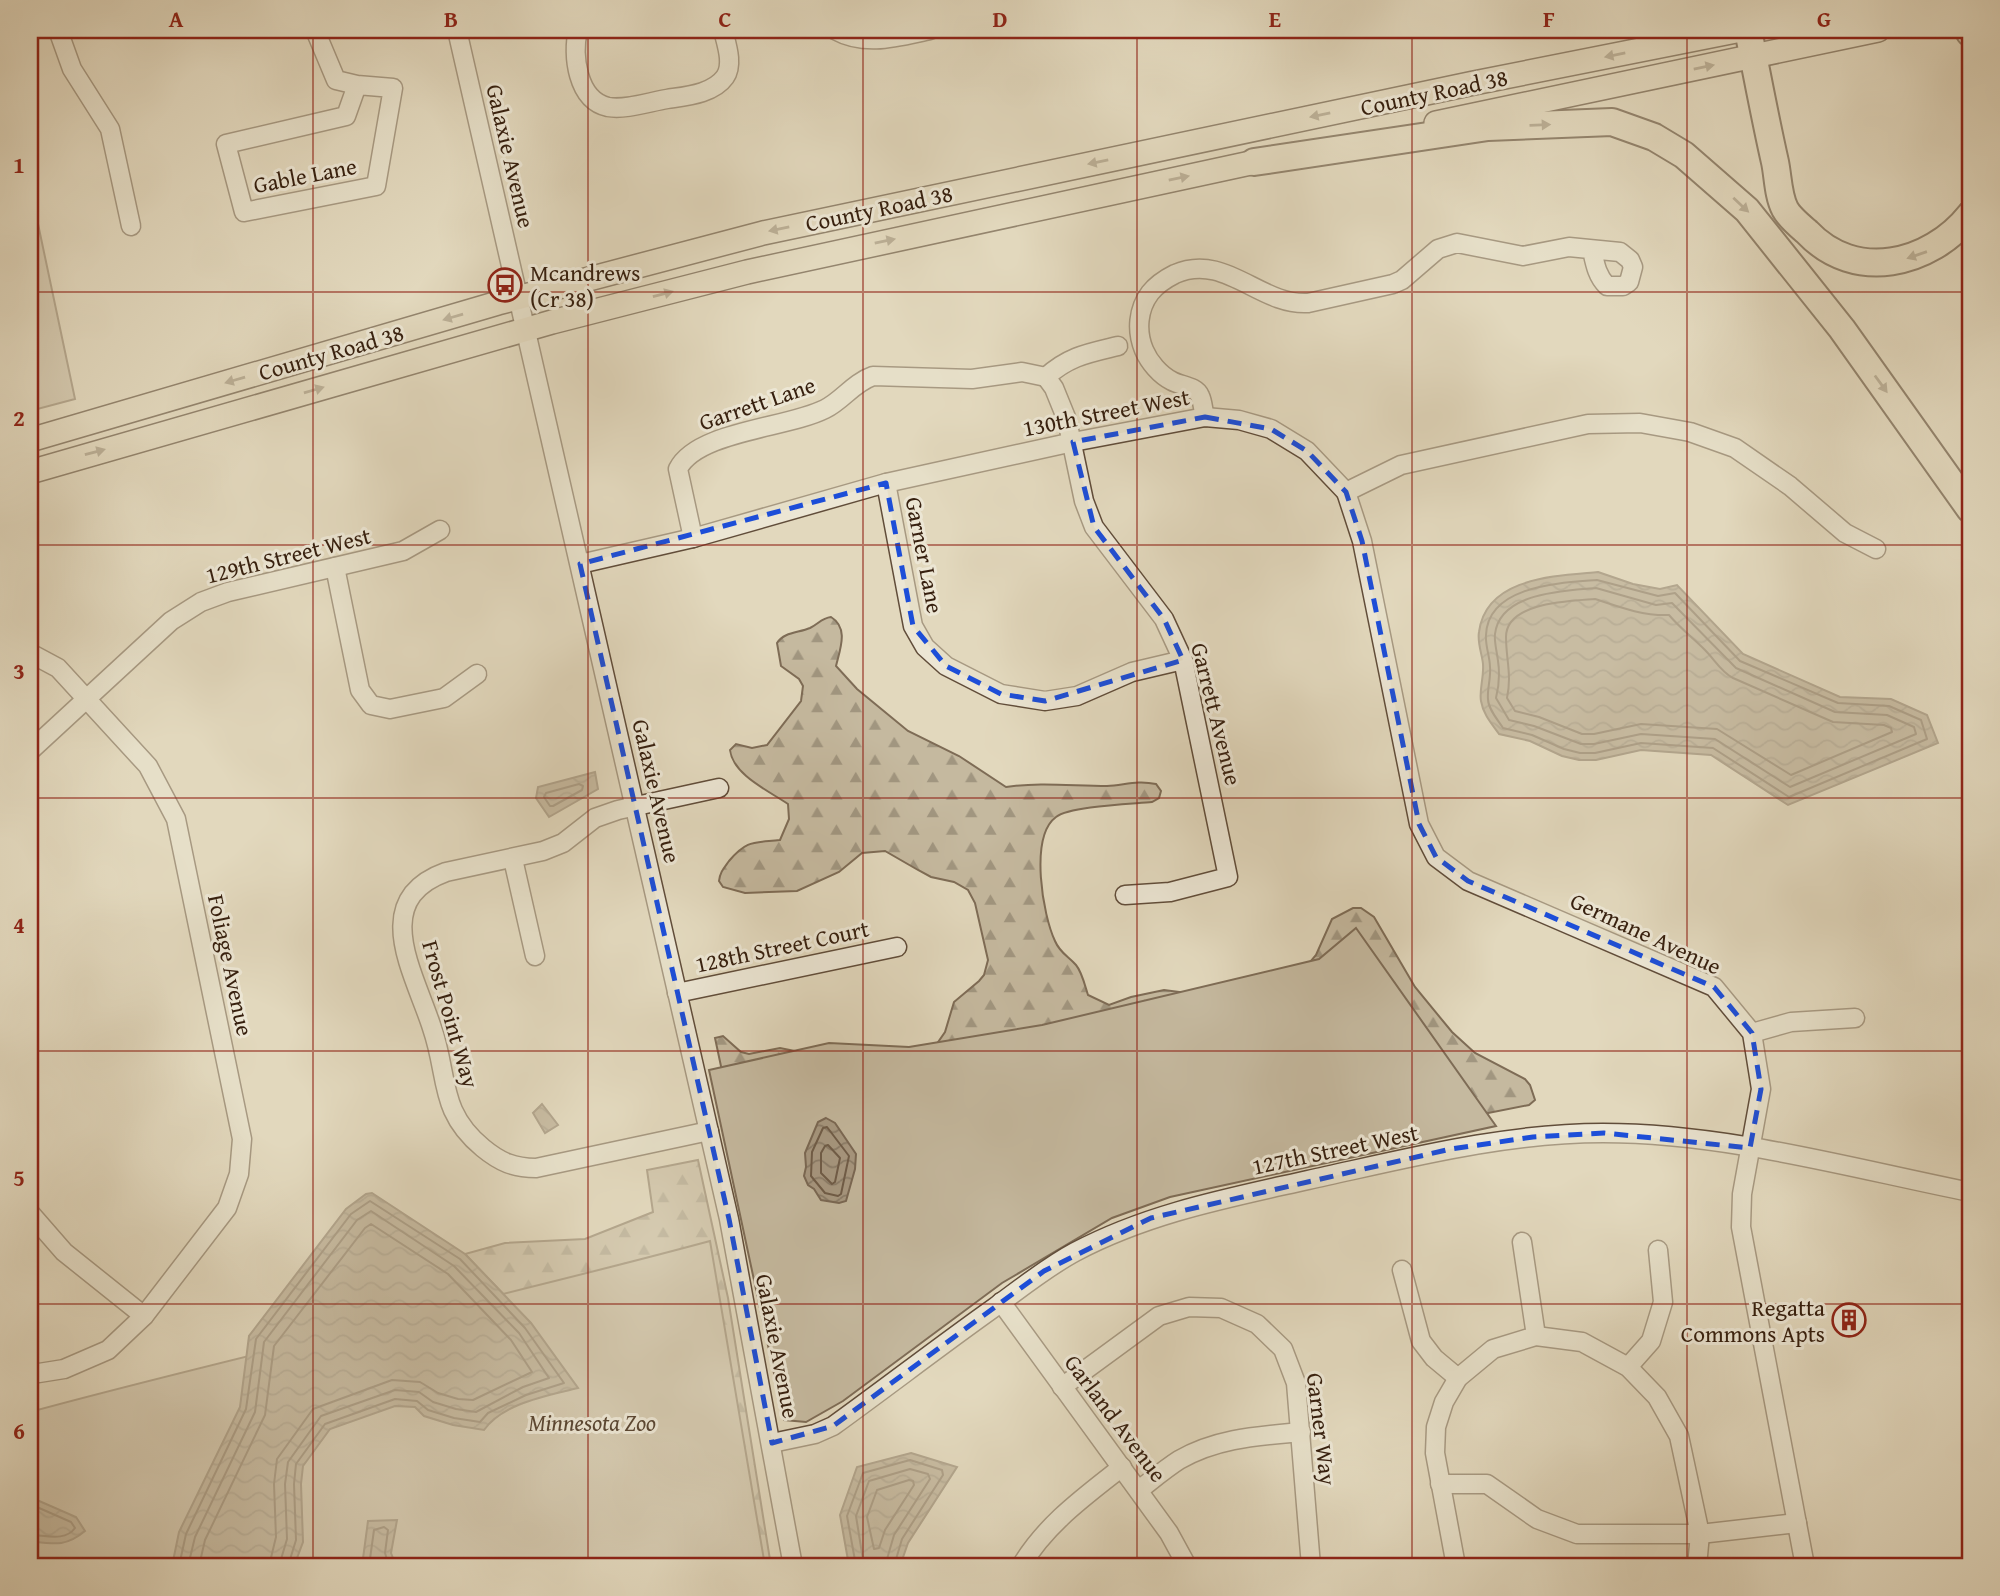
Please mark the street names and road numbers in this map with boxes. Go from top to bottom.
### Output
street label: County Road 38 [1357,60,1511,124]
street label: Galaxie Avenue [478,81,544,231]
street label: Gable Lane [251,149,359,201]
street label: County Road 38 [802,176,956,240]
street label: County Road 38 [255,316,407,388]
street label: Garrett Lane [694,368,820,438]
street label: 130th Street West [1020,380,1192,444]
street label: Garner Lane [898,494,952,616]
street label: 129th Street West [202,519,374,591]
street label: Garrett Avenue [1183,639,1251,789]
street label: Galaxie Avenue [624,716,690,866]
street label: Germane Avenue [1565,884,1727,982]
street label: Foliage Avenue [200,891,262,1039]
street label: 128th Street Court [692,911,872,981]
street label: Frost Point Way [414,936,488,1092]
street label: 127th Street West [1249,1115,1421,1183]
street label: Galaxie Avenue [748,1271,808,1421]
street label: Garland Avenue [1057,1347,1175,1489]
street label: Garner Way [1299,1371,1345,1488]

